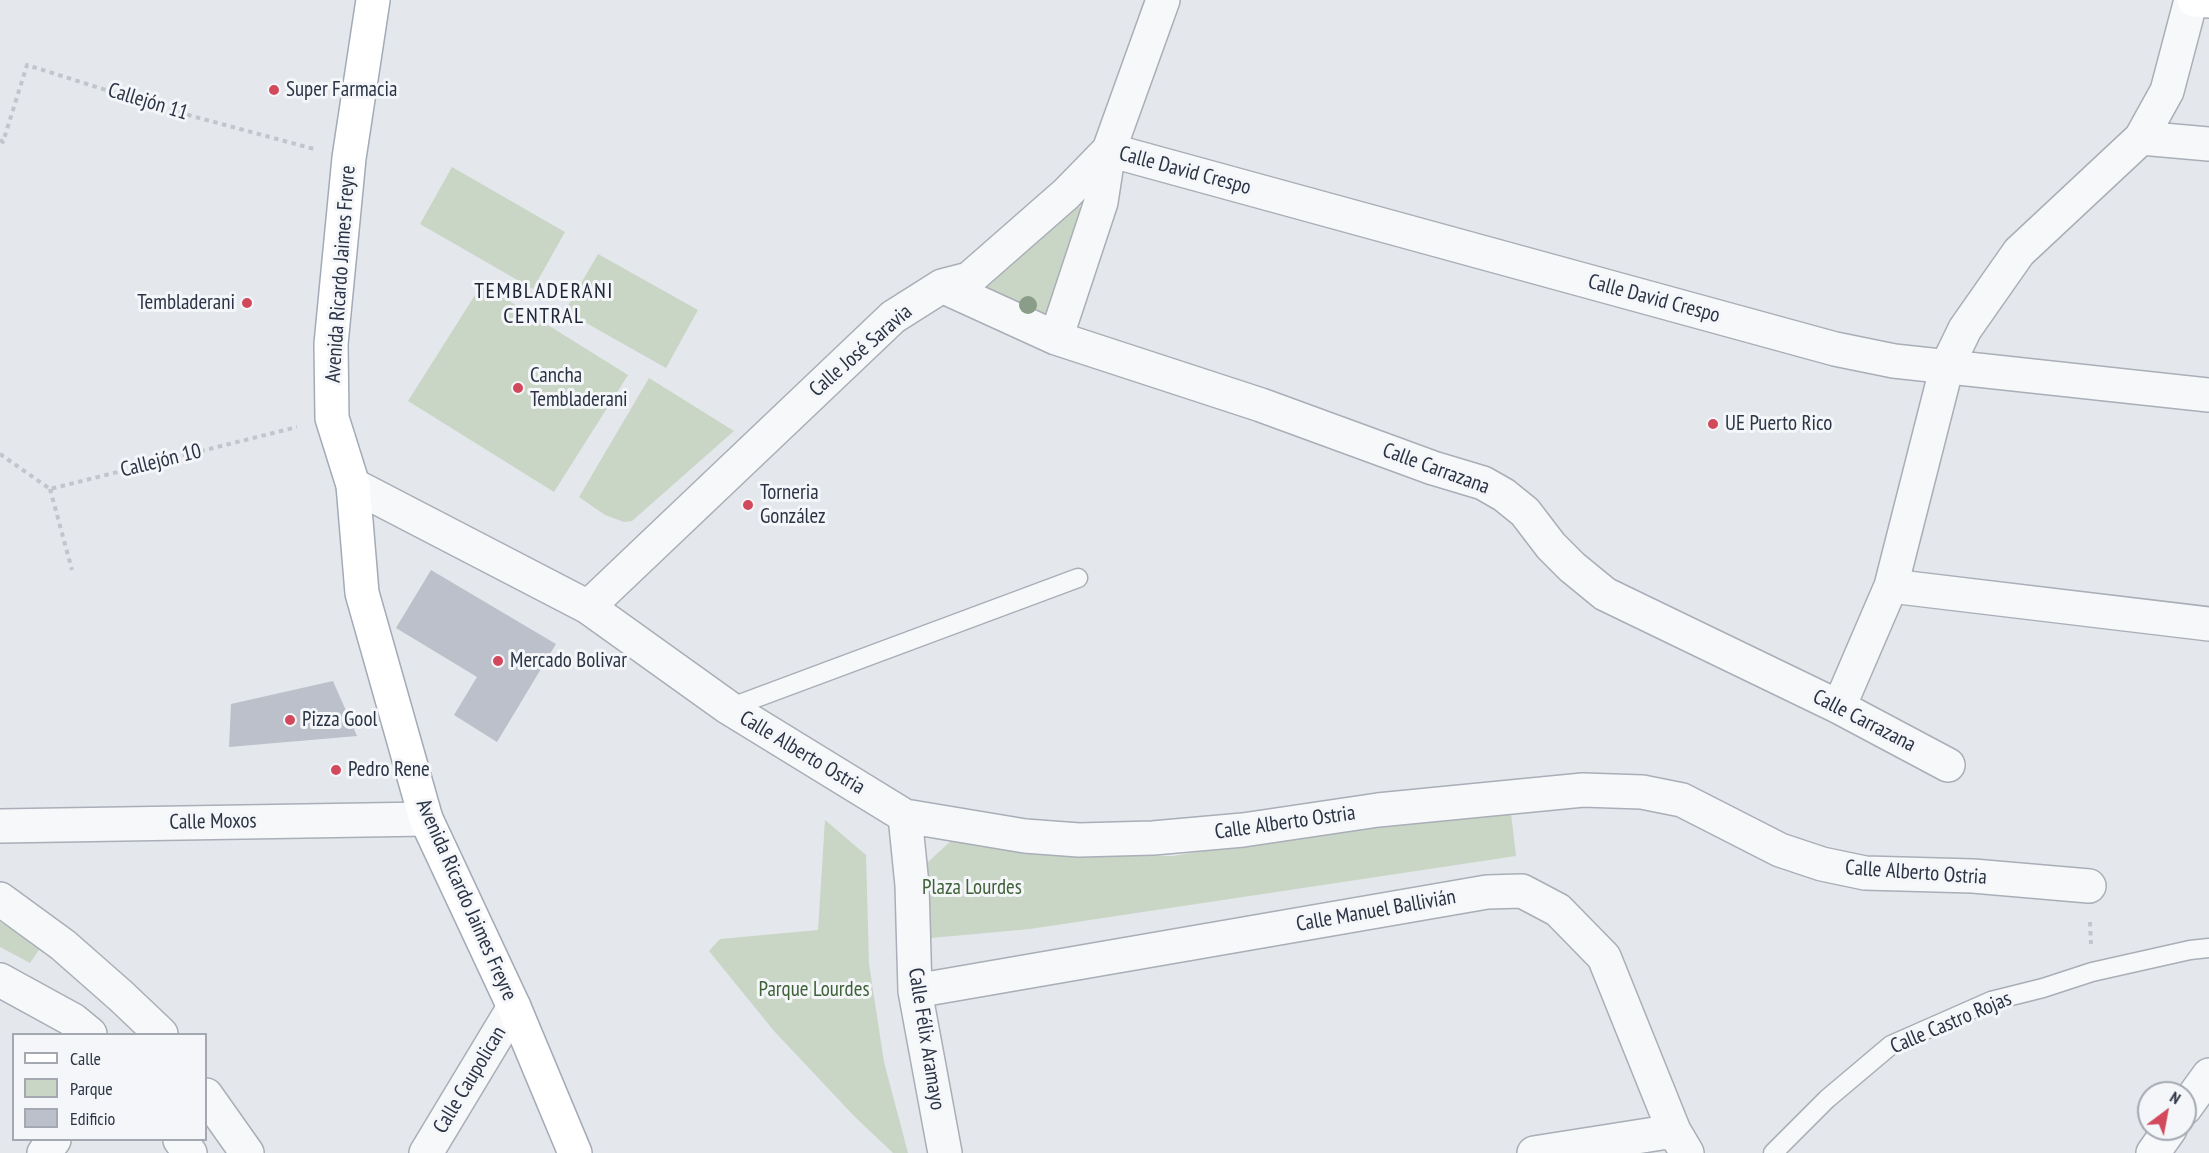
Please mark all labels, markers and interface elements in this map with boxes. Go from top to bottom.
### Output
place label: Super Farmacia [286,77,397,103]
street label: Callejón 11 [105,78,191,126]
marker: Super Farmacia [267,83,281,97]
street label: Calle David Crespo [1116,141,1254,201]
street label: Avenida Ricardo Jaimes Freyre [321,165,361,383]
street label: Calle David Crespo [1585,269,1723,329]
district label: TEMBLADERANI CENTRAL [474,279,614,330]
place label: Tembladerani [137,290,235,316]
marker: Tembladerani [240,296,254,310]
street label: Calle José Saravia [805,300,917,402]
place label: Cancha Tembladerani [530,363,628,413]
marker: Cancha Tembladerani [511,381,525,395]
place label: UE Puerto Rico [1725,411,1832,437]
marker: UE Puerto Rico [1706,417,1720,431]
street label: Calle Carrazana [1379,438,1493,500]
street label: Callejón 10 [118,439,204,483]
place label: Torneria González [760,480,826,530]
marker: Torneria González [741,498,755,512]
place label: Mercado Bolivar [510,648,627,674]
marker: Mercado Bolivar [491,654,505,668]
street label: Calle Carrazana [1808,684,1920,758]
street label: Calle Alberto Ostria [735,706,869,800]
place label: Pizza Gool [302,707,377,733]
marker: Pizza Gool [283,713,297,727]
place label: Pedro Rene [348,757,430,783]
marker: Pedro Rene [329,763,343,777]
street label: Avenida Ricardo Jaimes Freyre [410,795,522,1005]
street label: Calle Alberto Ostria [1213,801,1357,845]
street label: Calle Moxos [169,809,257,835]
street label: Calle Alberto Ostria [1844,855,1988,891]
park label: Plaza Lourdes [922,875,1022,901]
street label: Calle Manuel Ballivián [1294,885,1458,937]
street label: Calle Félix Aramayo [902,966,950,1112]
park label: Parque Lourdes [759,977,869,1003]
street label: Calle Castro Rojas [1887,986,2015,1060]
street label: Calle Caupolican [428,1022,512,1138]
legend [12,1033,207,1141]
text: Calle [70,1047,101,1070]
text: Parque [70,1077,113,1100]
north arrow [2137,1081,2197,1141]
text: N [2167,1087,2184,1108]
text: Edificio [70,1107,115,1130]

